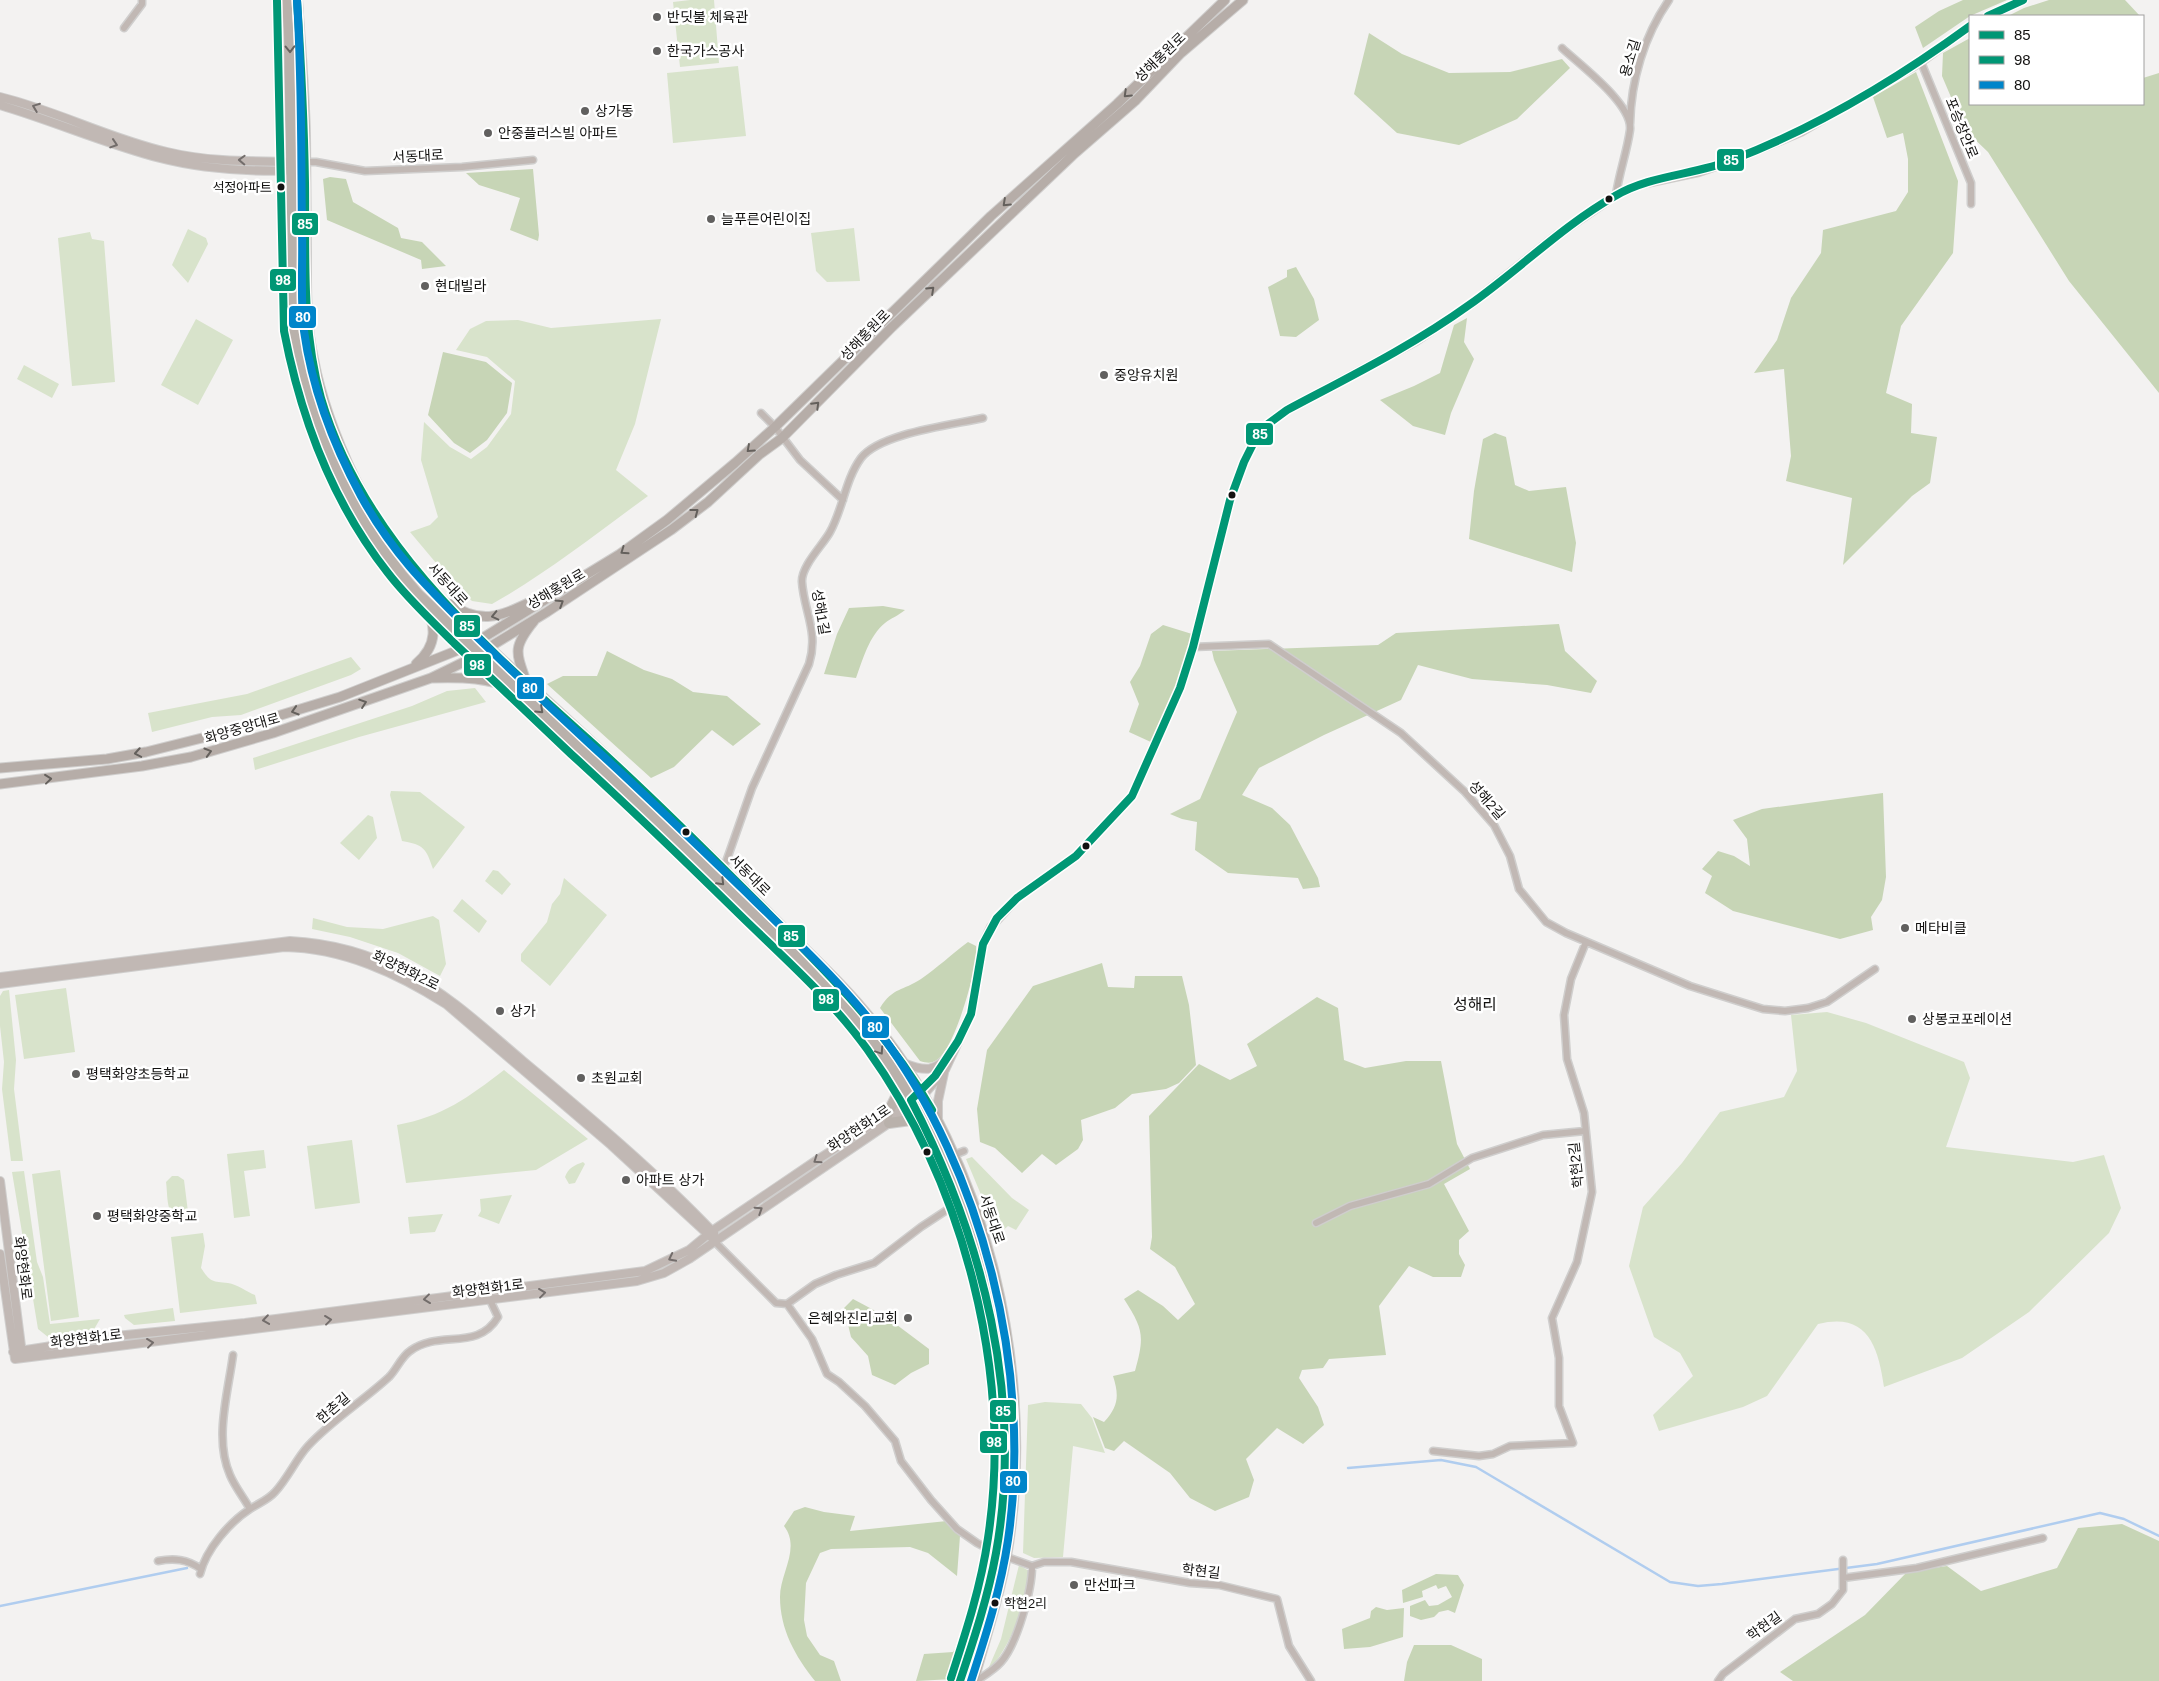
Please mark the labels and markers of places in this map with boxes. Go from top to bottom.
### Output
place label: 반딧불 체육관 [667,9,748,25]
marker: 반딧불 체육관 [651,11,663,23]
place label: 한국가스공사 [667,43,744,59]
marker: 한국가스공사 [651,45,663,57]
place label: 상가동 [595,103,634,119]
marker: 상가동 [579,105,591,117]
place label: 안중플러스빌 아파트 [498,125,618,141]
marker: 안중플러스빌 아파트 [482,127,494,139]
place label: 석정아파트 [212,180,272,195]
marker: 석정아파트 [276,182,286,192]
unlabelled marker [1604,194,1614,204]
place label: 늘푸른어린이집 [721,211,811,227]
marker: 늘푸른어린이집 [705,213,717,225]
place label: 현대빌라 [435,278,487,294]
marker: 현대빌라 [419,280,431,292]
place label: 중앙유치원 [1114,367,1178,383]
marker: 중앙유치원 [1098,369,1110,381]
unlabelled marker [1227,490,1237,500]
unlabelled marker [681,827,691,837]
unlabelled marker [1081,841,1091,851]
place label: 메타비클 [1915,920,1967,936]
marker: 메타비클 [1899,922,1911,934]
place label: 상가 [510,1003,536,1019]
marker: 상가 [494,1005,506,1017]
place label: 상봉코포레이션 [1922,1011,2012,1027]
marker: 상봉코포레이션 [1906,1013,1918,1025]
place label: 평택화양초등학교 [86,1066,189,1082]
marker: 평택화양초등학교 [70,1068,82,1080]
place label: 초원교회 [591,1070,643,1086]
marker: 초원교회 [575,1072,587,1084]
unlabelled marker [922,1147,932,1157]
place label: 아파트 상가 [636,1172,704,1188]
marker: 아파트 상가 [620,1174,632,1186]
place label: 평택화양중학교 [107,1208,197,1224]
marker: 평택화양중학교 [91,1210,103,1222]
place label: 은혜와진리교회 [808,1310,898,1326]
marker: 은혜와진리교회 [902,1312,914,1324]
place label: 만선파크 [1084,1577,1136,1593]
marker: 만선파크 [1068,1579,1080,1591]
place label: 학현2리 [1004,1596,1047,1611]
marker: 학현2리 [990,1598,1000,1608]

